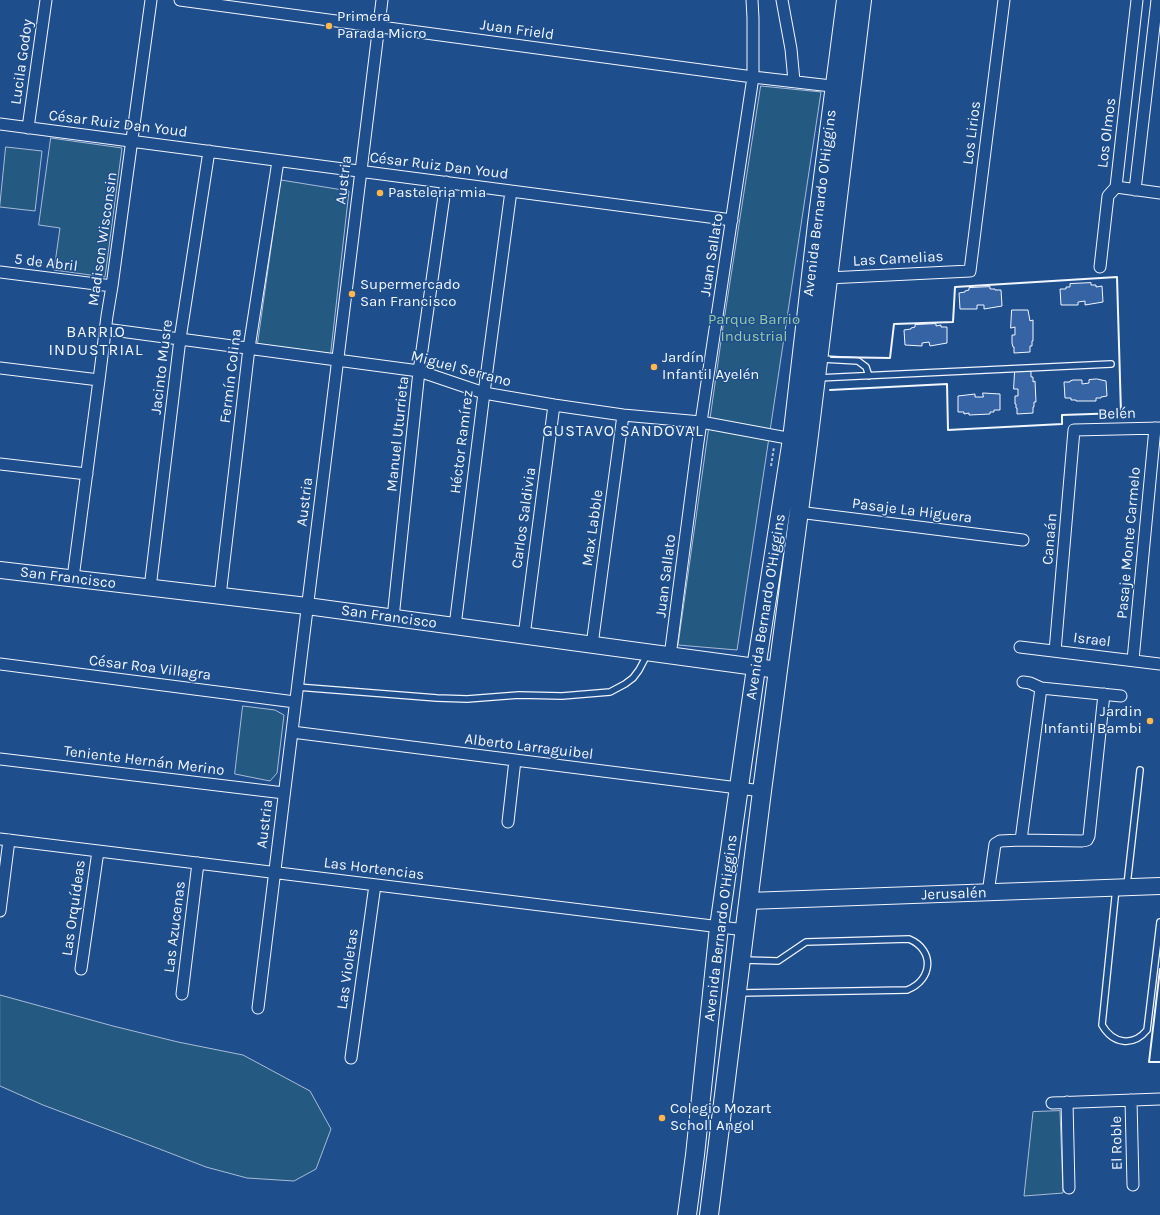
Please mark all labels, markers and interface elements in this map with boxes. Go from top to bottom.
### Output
place label: Primera Parada Micro [337,8,426,43]
street label: Juan Frield [479,16,555,44]
street label: Lucila Godoy [7,18,37,106]
marker: Primera Parada Micro [324,21,334,31]
street label: Los Olmos [1094,97,1120,169]
street label: Los Lirios [959,100,985,166]
street label: César Ruiz Dan Youd [48,107,188,141]
street label: Avenida Bernardo O'Higgins [800,109,840,297]
street label: César Ruiz Dan Youd [369,149,509,183]
street label: Austria [332,154,356,206]
street label: Madison Wisconsin [85,171,121,307]
place label: Pasteleria mia [388,184,486,202]
marker: Pasteleria mia [375,188,385,198]
street label: Juan Sallato [697,212,727,298]
street label: Las Camelias [852,248,944,270]
street label: 5 de Abril [13,250,79,276]
place label: Supermercado San Francisco [360,276,460,311]
marker: Supermercado San Francisco [347,289,357,299]
park label: Parque Barrio Industrial [708,311,800,346]
street label: Jacinto Musre [147,318,177,416]
district label: BARRIO INDUSTRIAL [48,322,144,360]
street label: Fermín Colina [216,328,246,424]
street label: Miguel Serrano [409,347,513,391]
place label: Jardín Infantil Ayelén [662,349,759,384]
marker: Jardín Infantil Ayelén [649,362,659,372]
street label: Manuel Uturrieta [383,375,413,493]
street label: Héctor Ramírez [447,389,477,495]
street label: Belén [1098,404,1136,424]
district label: GUSTAVO SANDOVAL [542,421,704,441]
street label: Carlos Saldivia [508,466,540,570]
street label: Pasaje Monte Carmelo [1113,466,1145,620]
street label: Austria [293,476,317,528]
street label: Max Labble [579,489,607,567]
street label: Pasaje La Higuera [851,495,973,527]
street label: Canaán [1039,512,1061,566]
street label: Avenida Bernardo O'Higgins [742,513,790,701]
street label: Juan Sallato [652,533,680,619]
street label: San Francisco [19,563,117,593]
street label: San Francisco [340,601,438,633]
street label: Israel [1072,629,1112,651]
street label: César Roa Villagra [88,652,212,684]
place label: Jardin Infantil Bambi [1043,703,1142,738]
marker: Jardin Infantil Bambi [1145,716,1155,726]
street label: Alberto Larraguibel [464,730,594,764]
street label: Teniente Hernán Merino [63,742,225,780]
street label: Austria [253,798,277,850]
street label: Avenida Bernardo O'Higgins [701,834,741,1022]
street label: Las Hortencias [323,854,425,884]
street label: Las Orquídeas [58,859,90,957]
street label: Las Azucenas [160,880,190,974]
street label: Jerusalén [921,884,987,904]
street label: Las Violetas [333,927,363,1011]
place label: Colegio Mozart Scholl Angol [670,1100,771,1135]
marker: Colegio Mozart Scholl Angol [657,1113,667,1123]
street label: El Roble [1108,1116,1126,1170]

